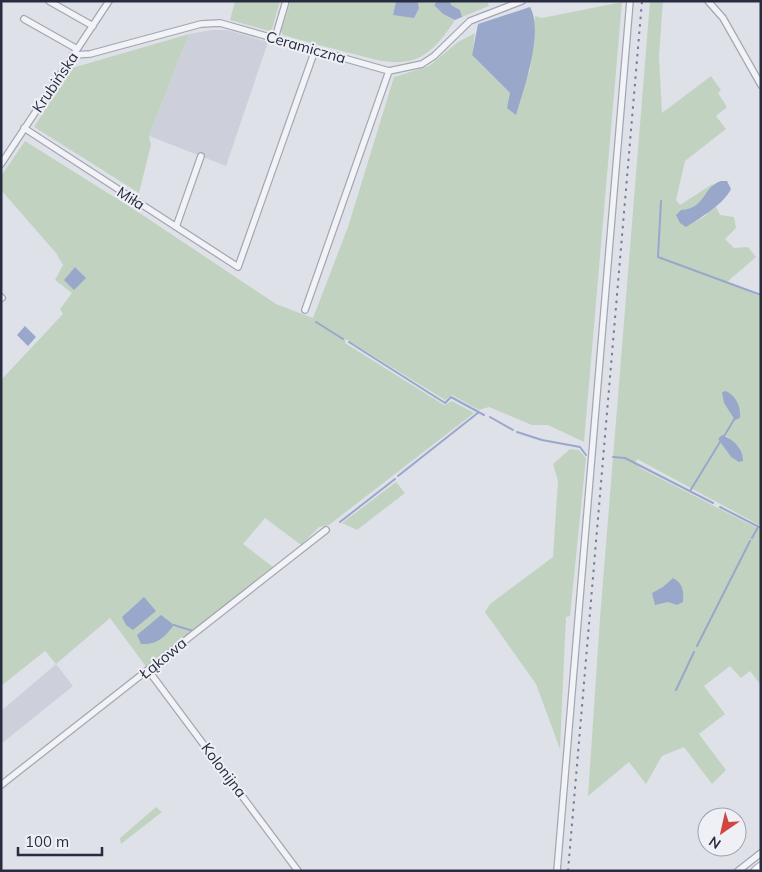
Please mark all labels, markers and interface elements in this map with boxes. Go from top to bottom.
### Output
street label: Ceramiczna [264,27,348,67]
street label: Krubińska [28,48,82,116]
street label: Miła [114,182,148,214]
street label: Łąkowa [135,633,190,683]
street label: Kolonijna [197,739,251,801]
north arrow [697,807,747,857]
scale bar [18,824,101,856]
text: 100 m [25,832,69,851]
text: N [705,832,724,853]

